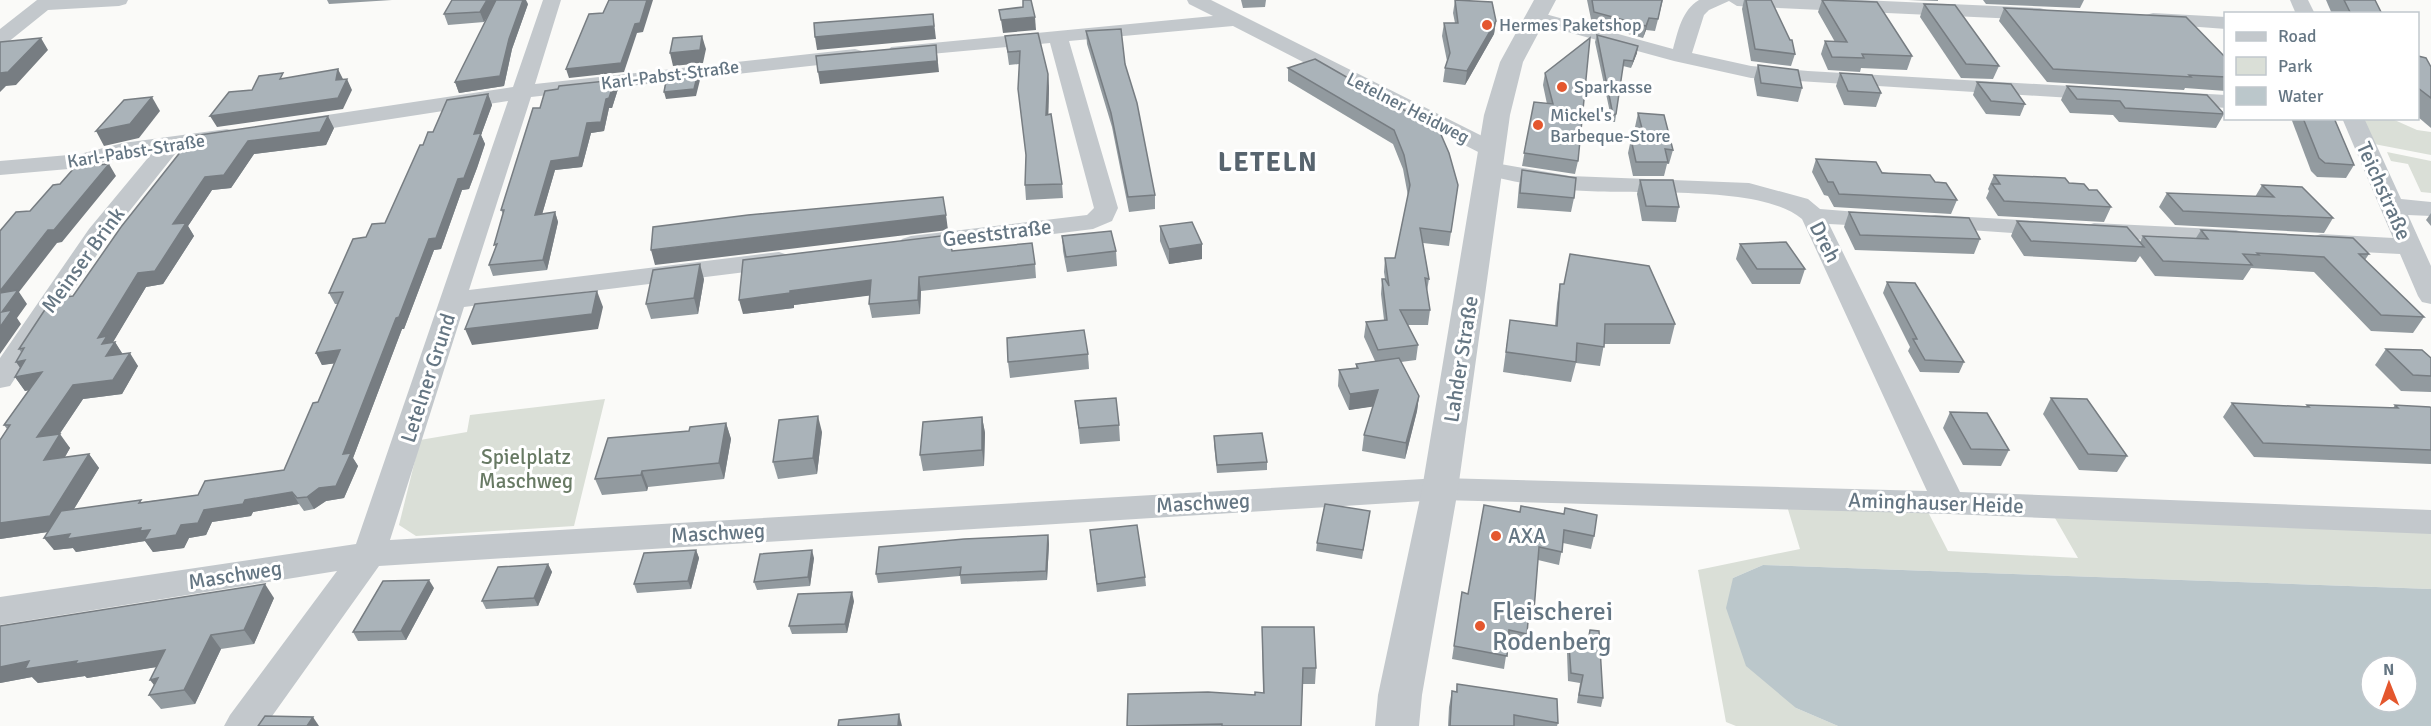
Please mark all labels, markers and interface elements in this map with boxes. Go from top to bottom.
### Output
legend [2224,12,2419,120]
place label: Hermes Paketshop [1499,14,1641,36]
marker: Hermes Paketshop [1480,18,1494,32]
text: Road [2278,25,2317,47]
text: Park [2278,55,2313,77]
street label: Karl-Pabst-Straße [600,56,740,94]
street label: Letelner Heidweg [1343,68,1473,148]
place label: Sparkasse [1574,76,1652,98]
marker: Sparkasse [1555,80,1569,94]
text: Water [2278,85,2324,107]
place label: Mickel's Barbeque-Store [1550,104,1671,147]
marker: Mickel's Barbeque-Store [1531,118,1545,132]
street label: Karl-Pabst-Straße [66,129,206,173]
street label: Teichstraße [2351,138,2417,244]
district label: LETELN [1218,146,1318,179]
street label: Meinser Brink [36,201,130,318]
street label: Geeststraße [941,213,1053,253]
street label: Dreh [1804,217,1846,267]
street label: Lahder Straße [1438,294,1484,424]
street label: Letelner Grund [395,310,461,446]
park label: Spielplatz Maschweg [479,444,573,494]
street label: Aminghauser Heide [1848,487,2024,519]
street label: Maschweg [1155,488,1251,518]
street label: Maschweg [670,518,766,548]
place label: AXA [1508,523,1546,549]
marker: AXA [1489,529,1503,543]
street label: Maschweg [186,555,284,595]
place label: Fleischerei Rodenberg [1492,596,1613,658]
marker: Fleischerei Rodenberg [1473,619,1487,633]
north arrow [2359,654,2419,714]
text: N [2383,660,2394,680]

